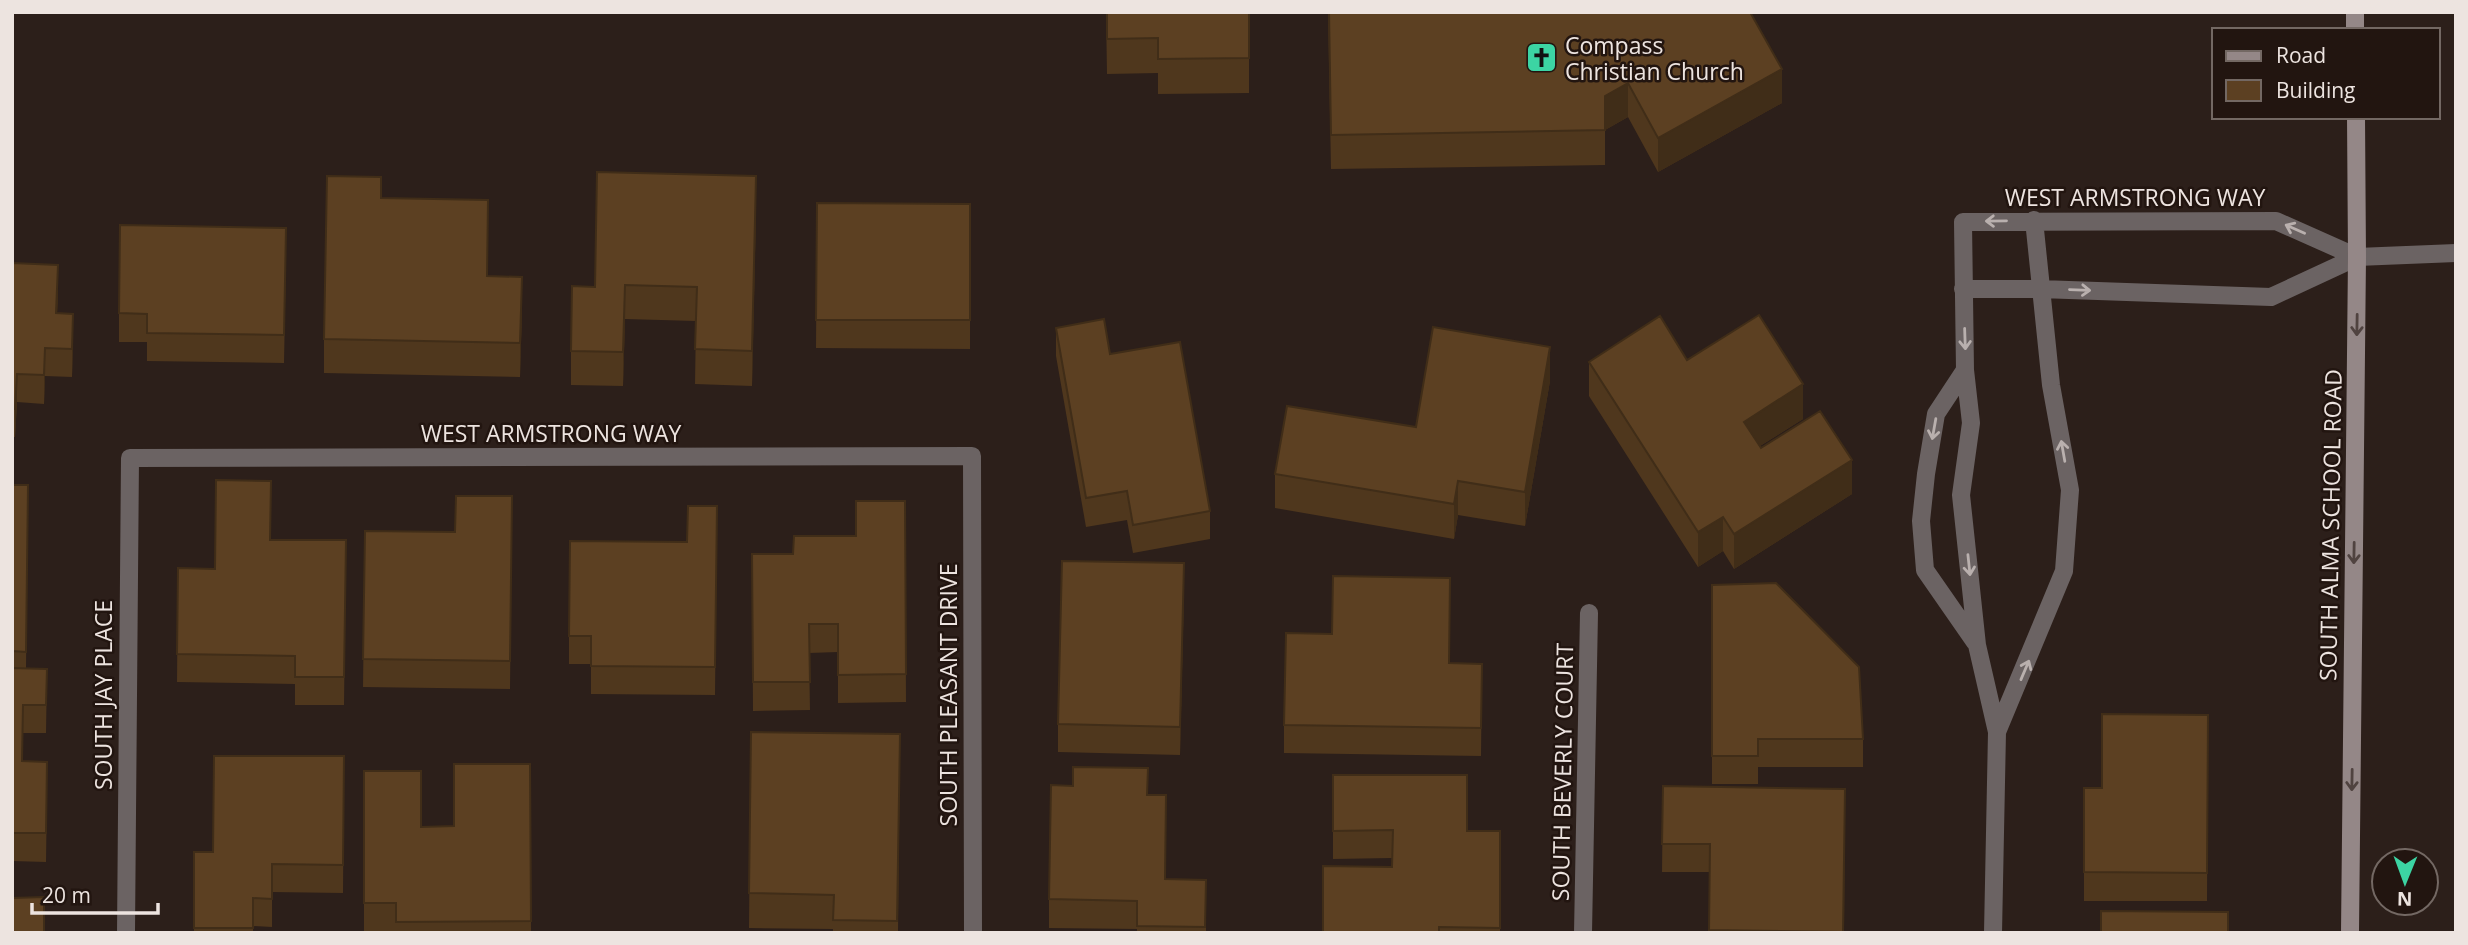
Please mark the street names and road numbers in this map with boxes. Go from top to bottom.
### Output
street label: WEST ARMSTRONG WAY [2005,181,2265,213]
street label: SOUTH ALMA SCHOOL ROAD [2311,369,2349,681]
street label: WEST ARMSTRONG WAY [421,417,681,449]
street label: SOUTH PLEASANT DRIVE [932,564,964,826]
street label: SOUTH JAY PLACE [87,600,119,790]
street label: SOUTH BEVERLY COURT [1544,642,1580,901]

